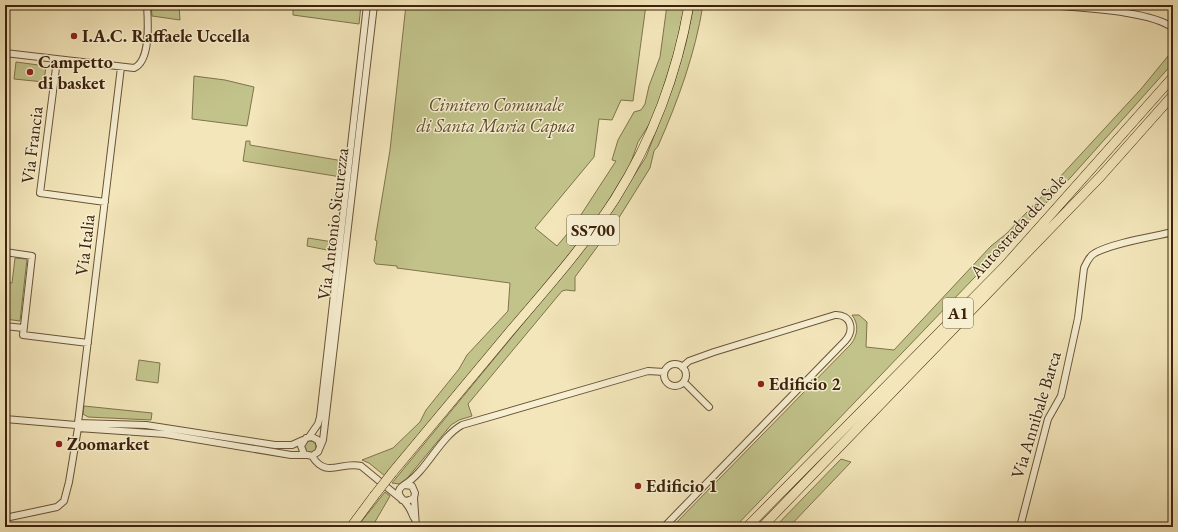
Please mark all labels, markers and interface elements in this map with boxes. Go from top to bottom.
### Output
place label: I.A.C. Raffaele Uccella [82,24,250,47]
marker: I.A.C. Raffaele Uccella [69,31,79,41]
place label: Campetto di basket [38,50,113,94]
marker: Campetto di basket [25,67,35,77]
park label: Cimitero Comunale di Santa Maria Capua [416,93,576,138]
street label: Via Francia [15,104,48,185]
street label: Via Antonio Sicurezza [312,146,353,301]
street label: Autostrada del Sole [964,168,1071,284]
street label: Via Italia [69,212,100,277]
road number: SS700 [567,215,619,245]
road number: A1 [943,298,973,328]
street label: Via Annibale Barca [1005,348,1066,481]
place label: Edificio 2 [769,372,841,395]
marker: Edificio 2 [756,379,766,389]
place label: Zoomarket [67,432,150,455]
marker: Zoomarket [54,439,64,449]
place label: Edificio 1 [646,474,718,497]
marker: Edificio 1 [633,481,643,491]

